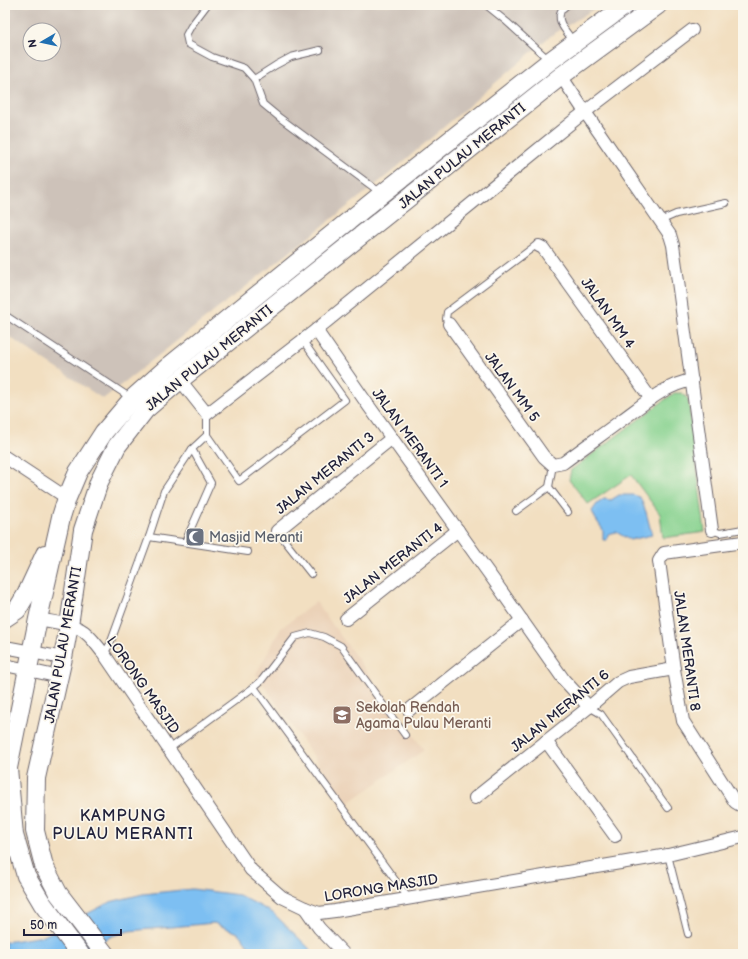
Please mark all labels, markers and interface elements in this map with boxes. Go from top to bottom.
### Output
north arrow [22,22,62,62]
text: N [26,38,40,49]
street label: JALAN PULAU MERANTI [395,99,529,213]
street label: JALAN MM 4 [577,274,639,352]
street label: JALAN PULAU MERANTI [142,301,276,415]
street label: JALAN MM 5 [481,349,543,425]
street label: JALAN MERANTI 1 [368,385,452,491]
street label: JALAN MERANTI 3 [272,428,378,518]
street label: JALAN MERANTI 4 [340,519,446,607]
mosque icon: Masjid Meranti [184,526,206,548]
place label: Masjid Meranti [209,529,303,546]
street label: JALAN PULAU MERANTI [41,565,85,725]
street label: JALAN MERANTI 8 [670,590,704,712]
street label: LORONG MASJID [103,633,183,737]
street label: JALAN MERANTI 6 [507,666,613,756]
place label: Sekolah Rendah Agama Pulau Meranti [356,699,491,732]
school or university icon: Sekolah Rendah Agama Pulau Meranti [331,704,353,726]
district label: KAMPUNG PULAU MERANTI [52,807,194,844]
street label: LORONG MASJID [323,871,439,905]
scale bar [24,911,121,937]
text: 50 m [30,918,57,933]

